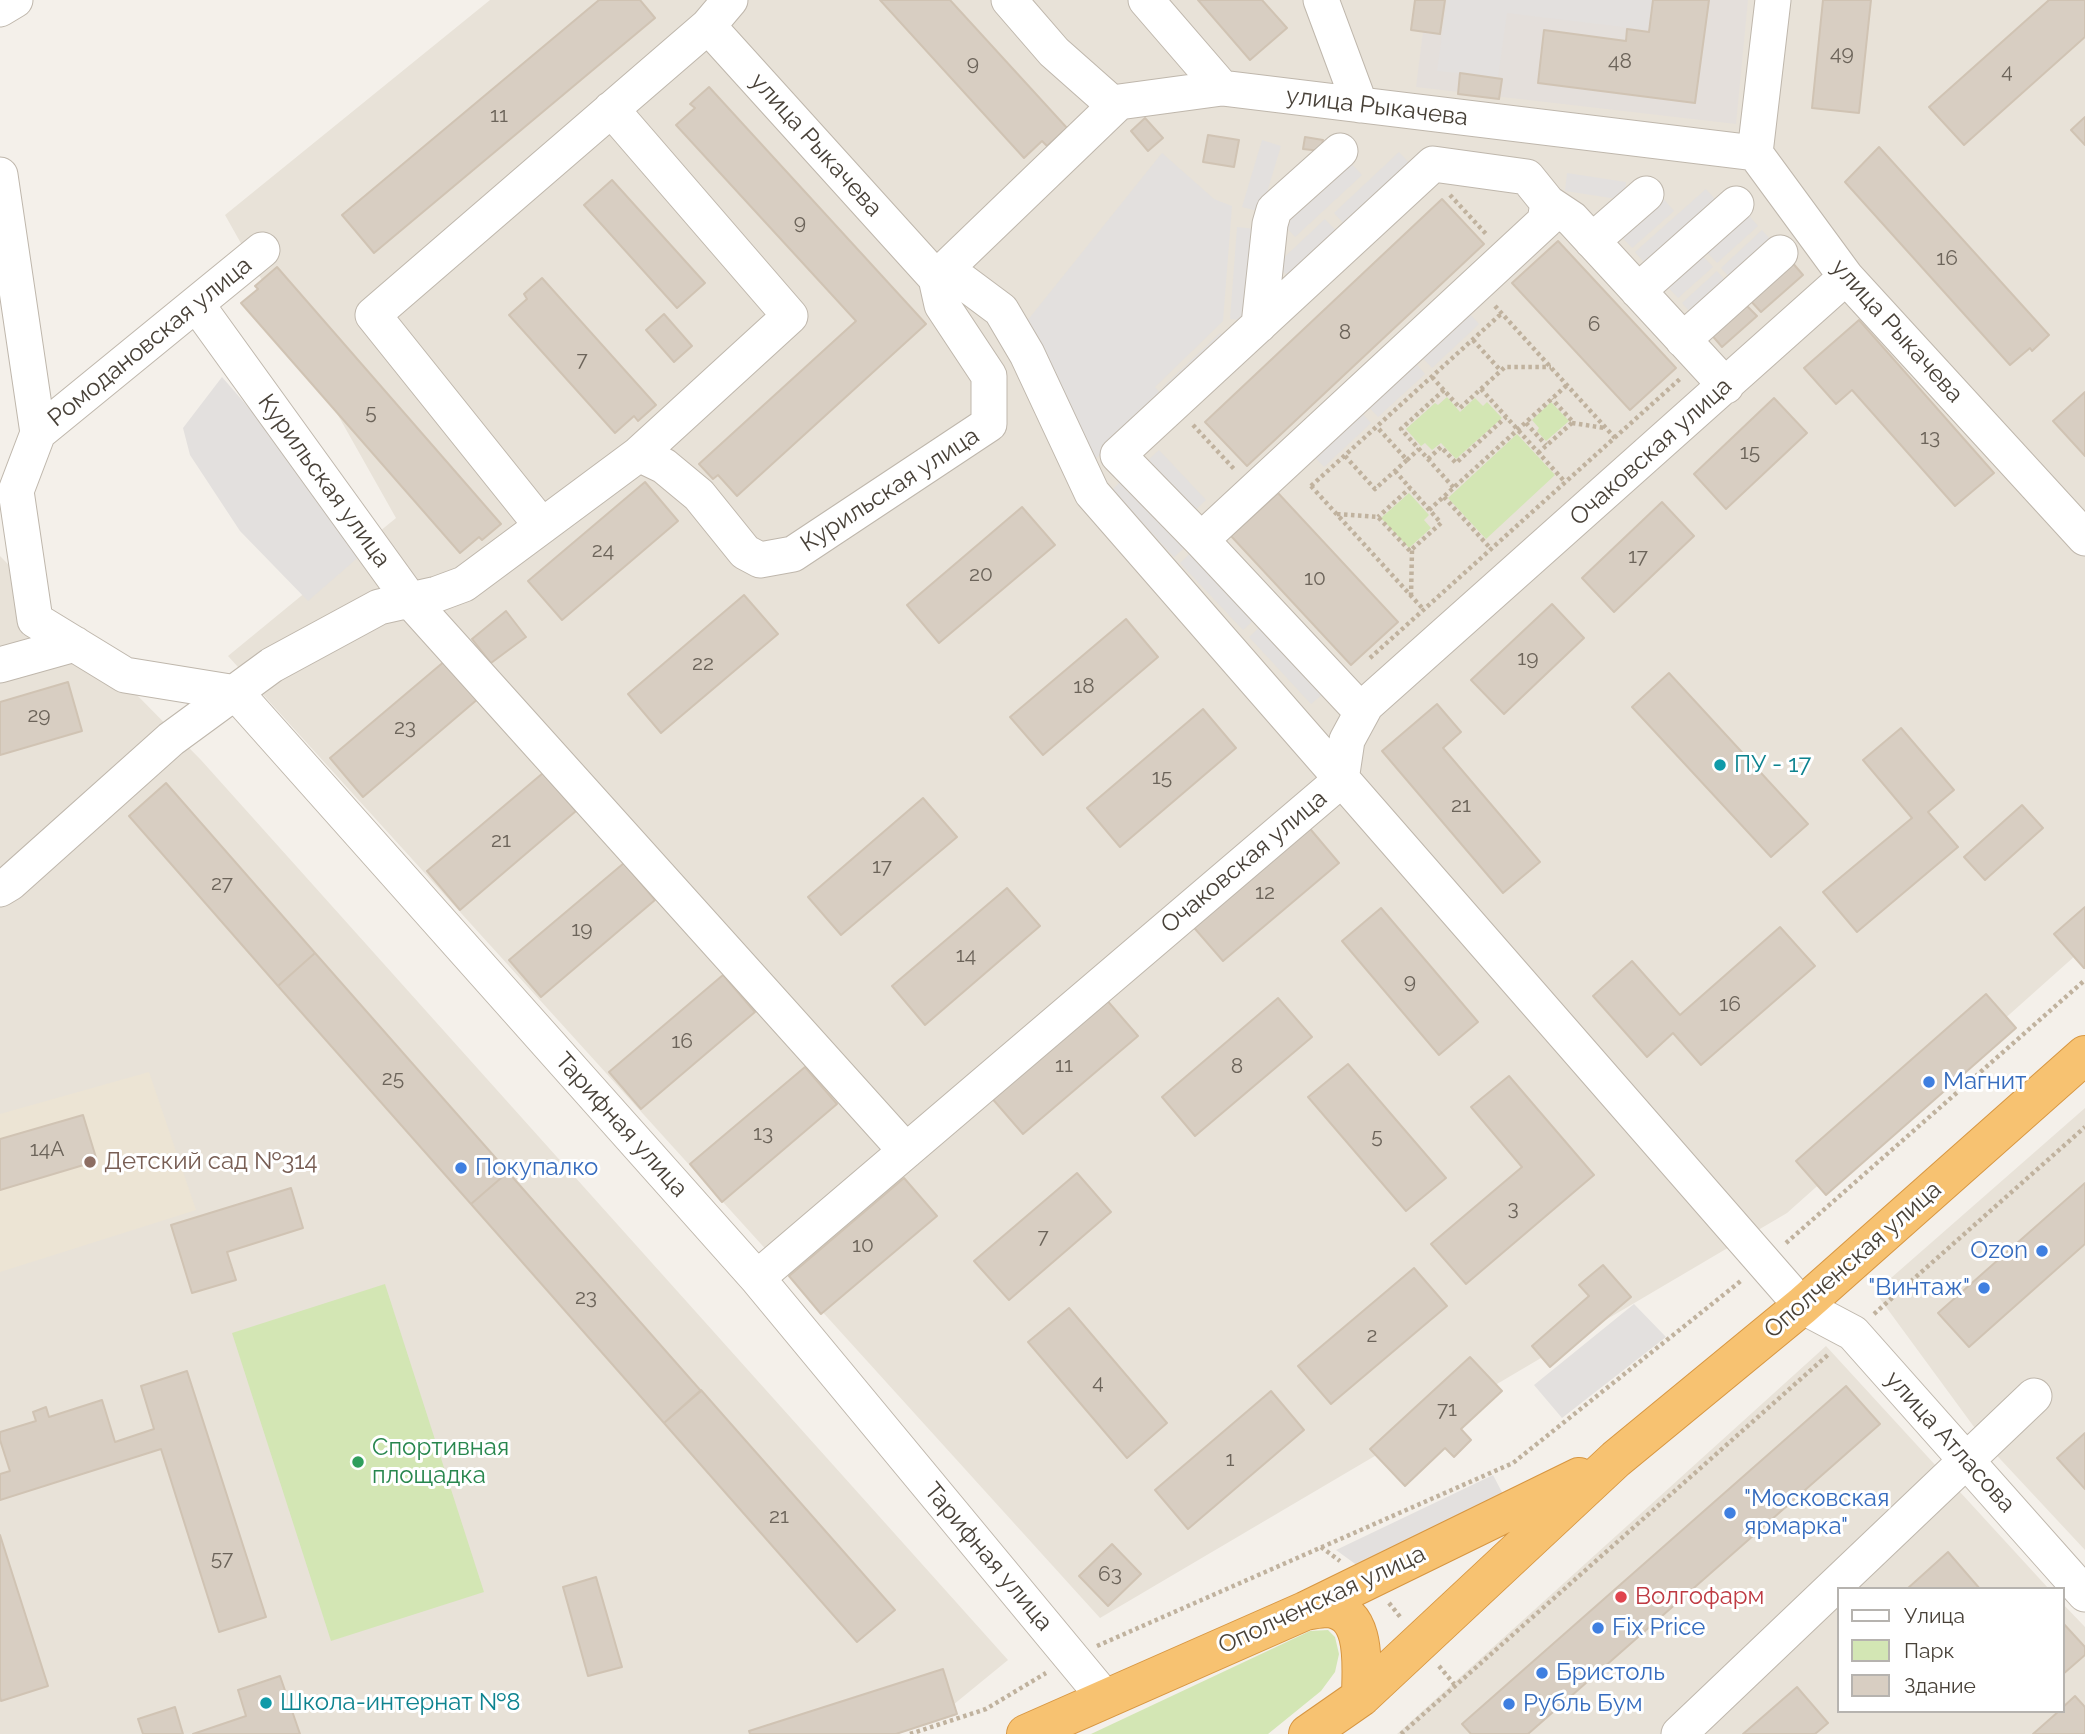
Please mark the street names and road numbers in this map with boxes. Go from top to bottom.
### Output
street label: улица Рыкачева [744,67,888,223]
street label: улица Рыкачева [1284,82,1470,132]
street label: Ромодановская улица [42,251,258,433]
street label: улица Рыкачева [1825,253,1969,409]
street label: Очаковская улица [1564,372,1738,532]
street label: Курильская улица [252,389,396,573]
street label: Курильская улица [795,422,985,558]
street label: Очаковская улица [1155,784,1333,940]
street label: Тарифная улица [549,1047,693,1203]
street label: Ополченская улица [1759,1175,1947,1345]
street label: улица Атласова [1879,1365,2021,1519]
street label: Тарифная улица [918,1477,1058,1637]
street label: Ополченская улица [1214,1539,1430,1661]

